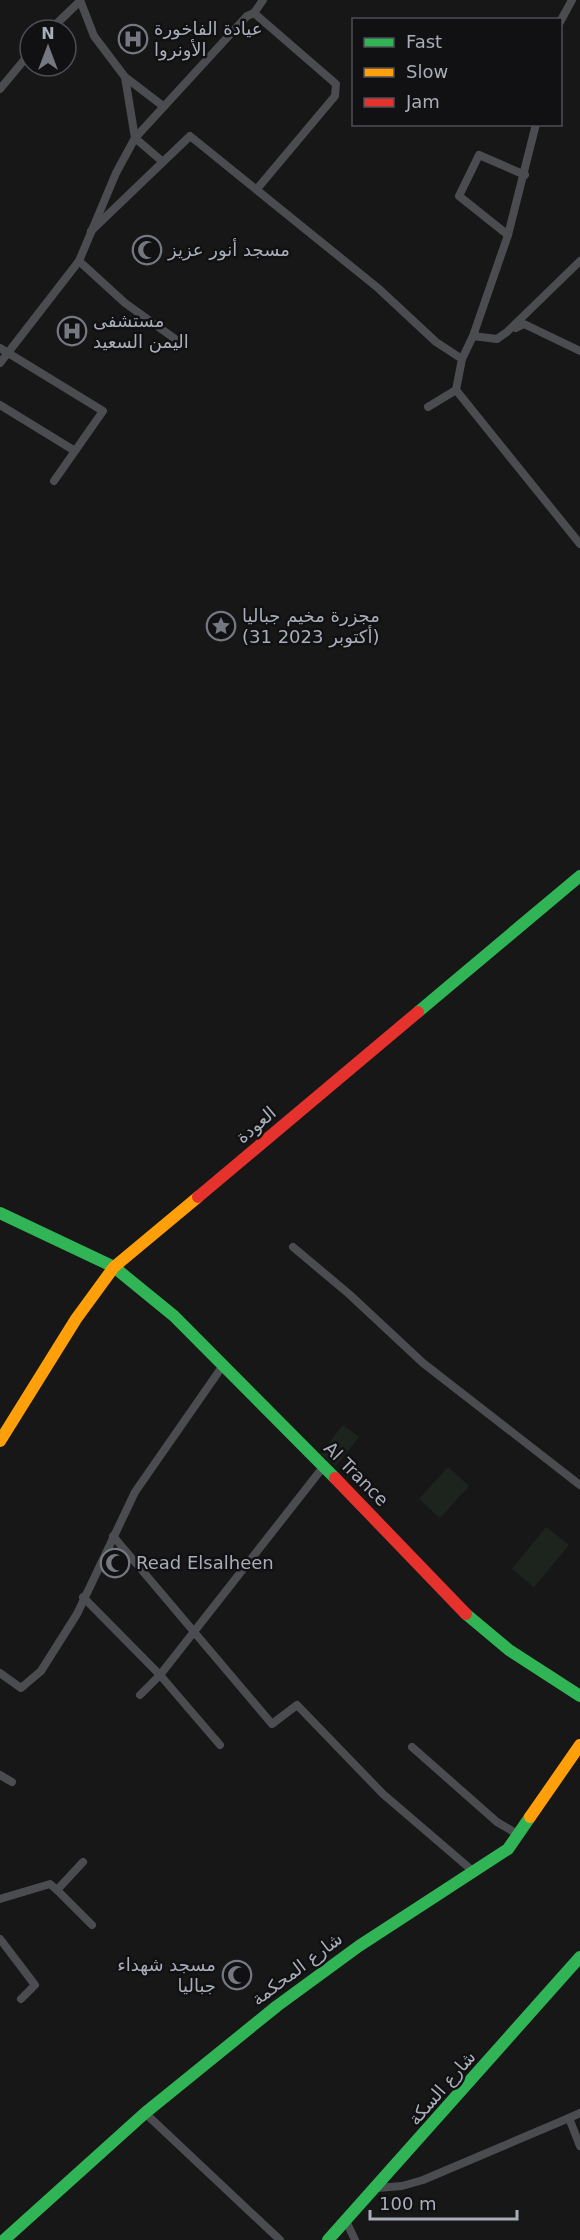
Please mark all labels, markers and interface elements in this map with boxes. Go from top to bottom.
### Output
north arrow [18,18,78,78]
place label: عيادة الفاخورة الأونروا [154,18,262,61]
legend [352,18,562,126]
hospital icon: عيادة الفاخورة الأونروا [117,23,149,55]
text: N [41,24,55,43]
text: Fast [406,31,442,52]
text: Slow [406,61,448,82]
text: Jam [405,91,440,112]
mosque icon: مسجد أنور عزيز [131,234,163,266]
place label: مسجد أنور عزيز [167,238,290,261]
place label: مستشفى اليمن السعيد [93,310,189,353]
hospital icon: مستشفى اليمن السعيد [56,315,88,347]
place label: مجزرة مخيم جباليا (31 أكتوبر 2023) [242,605,380,648]
place icon: مجزرة مخيم جباليا (31 أكتوبر 2023) [205,610,237,642]
street label: العودة [231,1102,281,1148]
street label: Al Trance [320,1437,393,1510]
mosque icon: Read Elsalheen [99,1547,131,1579]
place label: Read Elsalheen [136,1552,274,1573]
street label: شارع المحكمة [247,1928,347,2010]
place label: مسجد شهداء جباليا [117,1954,216,1996]
mosque icon: مسجد شهداء جباليا [221,1959,253,1991]
street label: شارع السكة [404,2046,480,2130]
scale bar [370,2183,517,2221]
text: 100 m [379,2193,437,2214]

